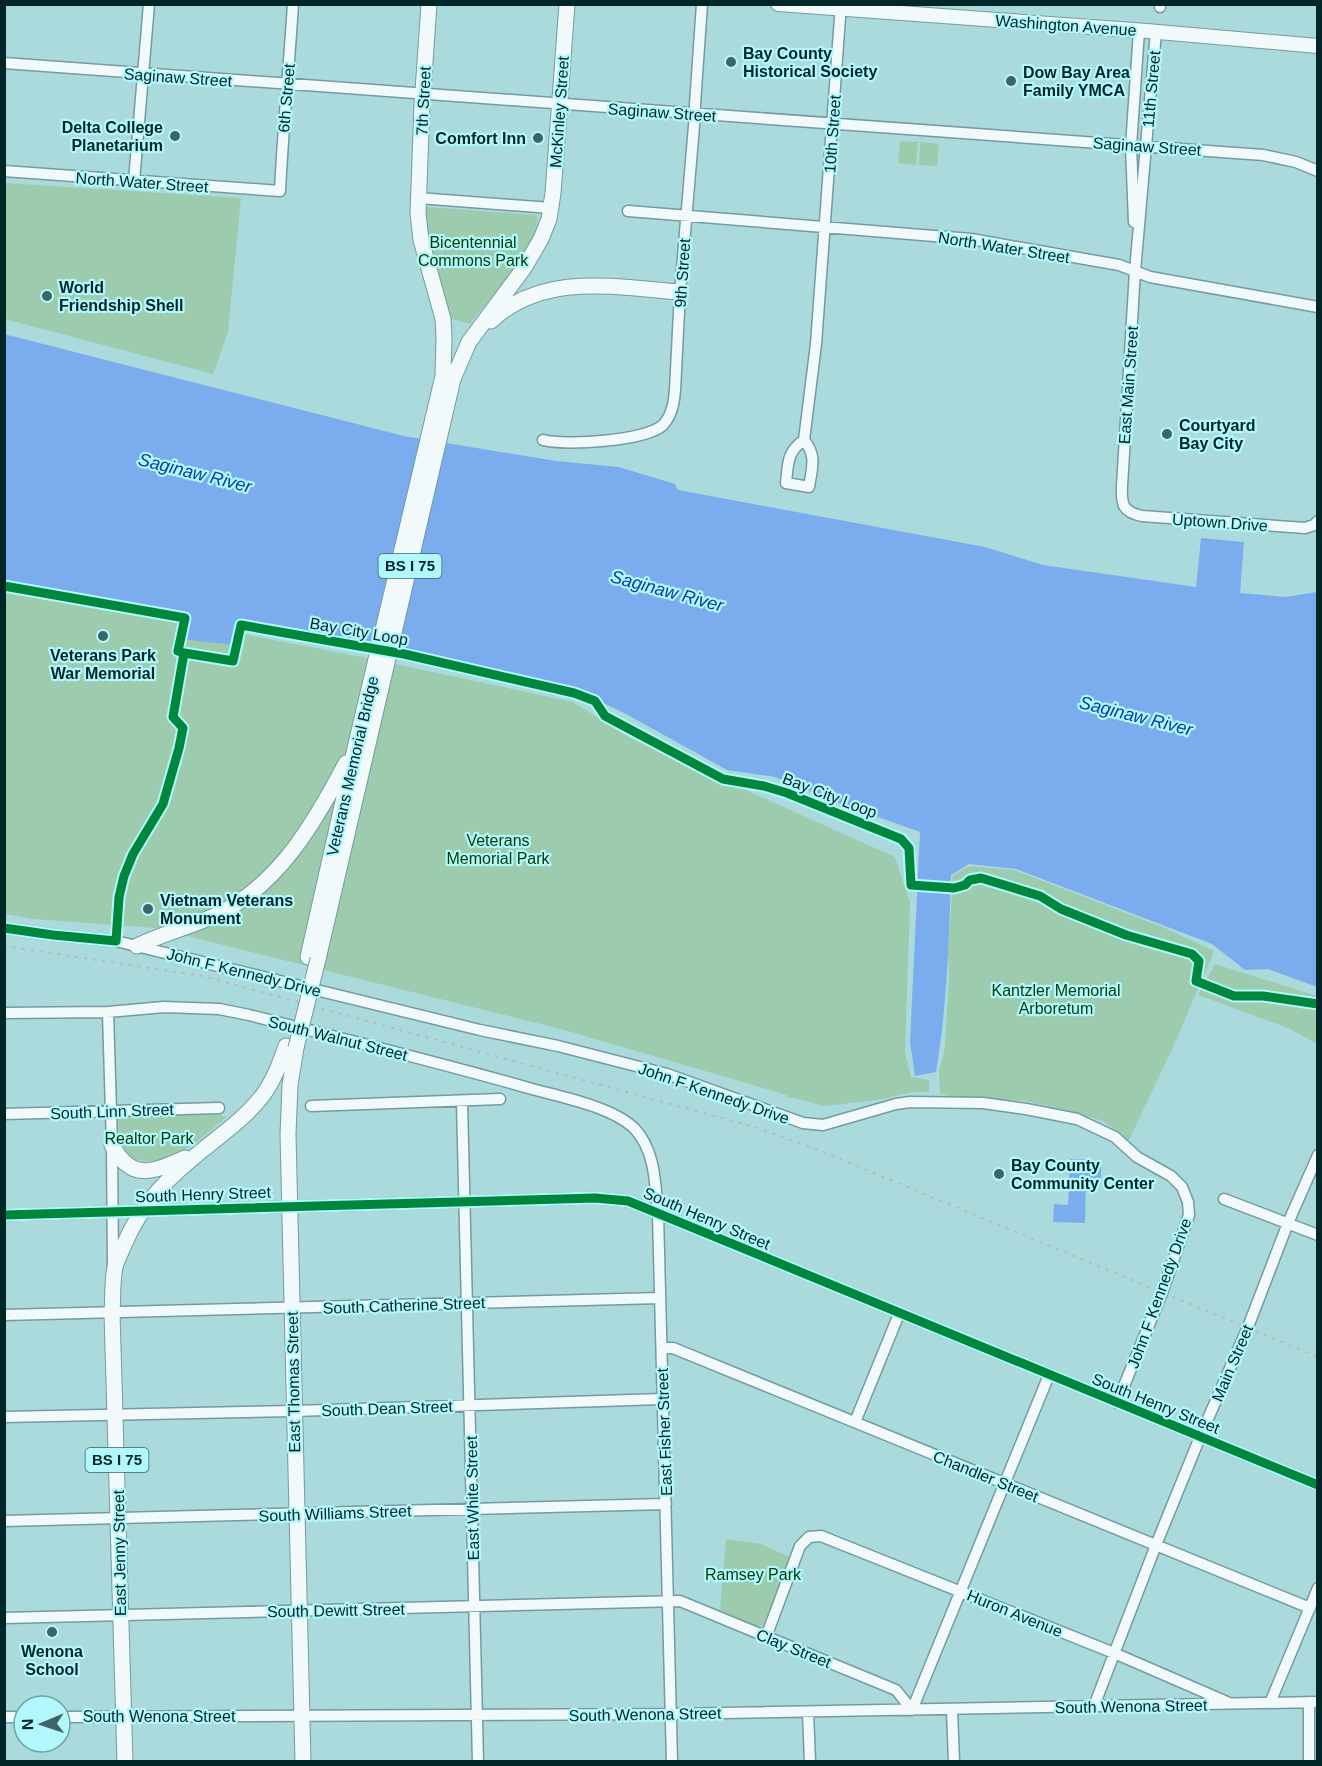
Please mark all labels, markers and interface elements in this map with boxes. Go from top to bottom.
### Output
street label: Washington Avenue [995,12,1137,39]
place label: Bay County Historical Society [743,45,877,80]
street label: 11th Street [1140,49,1163,128]
street label: McKinley Street [547,55,572,169]
marker: Bay County Historical Society [724,55,738,69]
street label: 6th Street [275,62,298,133]
place label: Dow Bay Area Family YMCA [1023,64,1130,99]
street label: Saginaw Street [123,65,233,90]
street label: 7th Street [413,65,434,136]
marker: Dow Bay Area Family YMCA [1004,74,1018,88]
street label: 10th Street [821,94,844,174]
street label: Saginaw Street [607,100,717,125]
place label: Delta College Planetarium [62,119,163,154]
marker: Delta College Planetarium [168,129,182,143]
place label: Comfort Inn [435,130,526,147]
marker: Comfort Inn [531,131,545,145]
street label: Saginaw Street [1092,134,1202,159]
street label: North Water Street [75,169,209,196]
street label: North Water Street [937,229,1071,266]
park label: Bicentennial Commons Park [418,234,529,269]
street label: 9th Street [672,237,693,308]
place label: World Friendship Shell [59,279,183,314]
marker: World Friendship Shell [40,289,54,303]
street label: East Main Street [1116,325,1141,445]
place label: Courtyard Bay City [1179,417,1255,452]
marker: Courtyard Bay City [1160,427,1174,441]
water label: Saginaw River [136,449,255,497]
street label: Uptown Drive [1171,511,1269,534]
road number: BS I 75 [378,554,442,578]
water label: Saginaw River [608,566,727,616]
street label: Bay City Loop [308,614,410,649]
marker: Veterans Park War Memorial [96,629,110,643]
place label: Veterans Park War Memorial [50,647,156,682]
street label: Veterans Memorial Bridge [323,674,381,858]
water label: Saginaw River [1077,692,1196,740]
street label: Bay City Loop [780,770,879,821]
park label: Veterans Memorial Park [446,832,551,867]
place label: Vietnam Veterans Monument [160,892,293,927]
marker: Vietnam Veterans Monument [141,902,155,916]
street label: John F Kennedy Drive [165,945,323,1000]
park label: Kantzler Memorial Arboretum [992,982,1120,1017]
street label: South Walnut Street [267,1013,410,1064]
street label: John F Kennedy Drive [636,1060,792,1127]
street label: South Linn Street [50,1101,175,1122]
park label: Realtor Park [105,1130,194,1147]
place label: Bay County Community Center [1011,1157,1154,1192]
marker: Bay County Community Center [992,1167,1006,1181]
street label: South Henry Street [135,1184,272,1205]
street label: South Henry Street [641,1184,773,1253]
street label: John F Kennedy Drive [1124,1216,1195,1370]
street label: South Catherine Street [322,1294,486,1317]
street label: East Thomas Street [284,1311,303,1453]
street label: Main Street [1209,1322,1256,1404]
street label: East Fisher Street [654,1367,675,1496]
street label: South Henry Street [1090,1370,1223,1437]
street label: South Dean Street [321,1398,454,1419]
street label: East White Street [463,1435,482,1560]
road number: BS I 75 [86,1448,148,1472]
street label: Chandler Street [931,1448,1041,1506]
street label: East Jenny Street [110,1489,129,1616]
street label: South Williams Street [258,1502,412,1525]
park label: Ramsey Park [705,1566,802,1583]
street label: Huron Avenue [965,1587,1065,1640]
street label: South Dewitt Street [267,1601,406,1620]
marker: Wenona School [45,1625,59,1639]
street label: Clay Street [754,1626,834,1671]
place label: Wenona School [21,1643,83,1678]
north arrow [12,1694,72,1754]
street label: South Wenona Street [1055,1697,1208,1716]
street label: South Wenona Street [569,1705,722,1724]
street label: South Wenona Street [83,1708,236,1725]
text: N [19,1718,36,1731]

